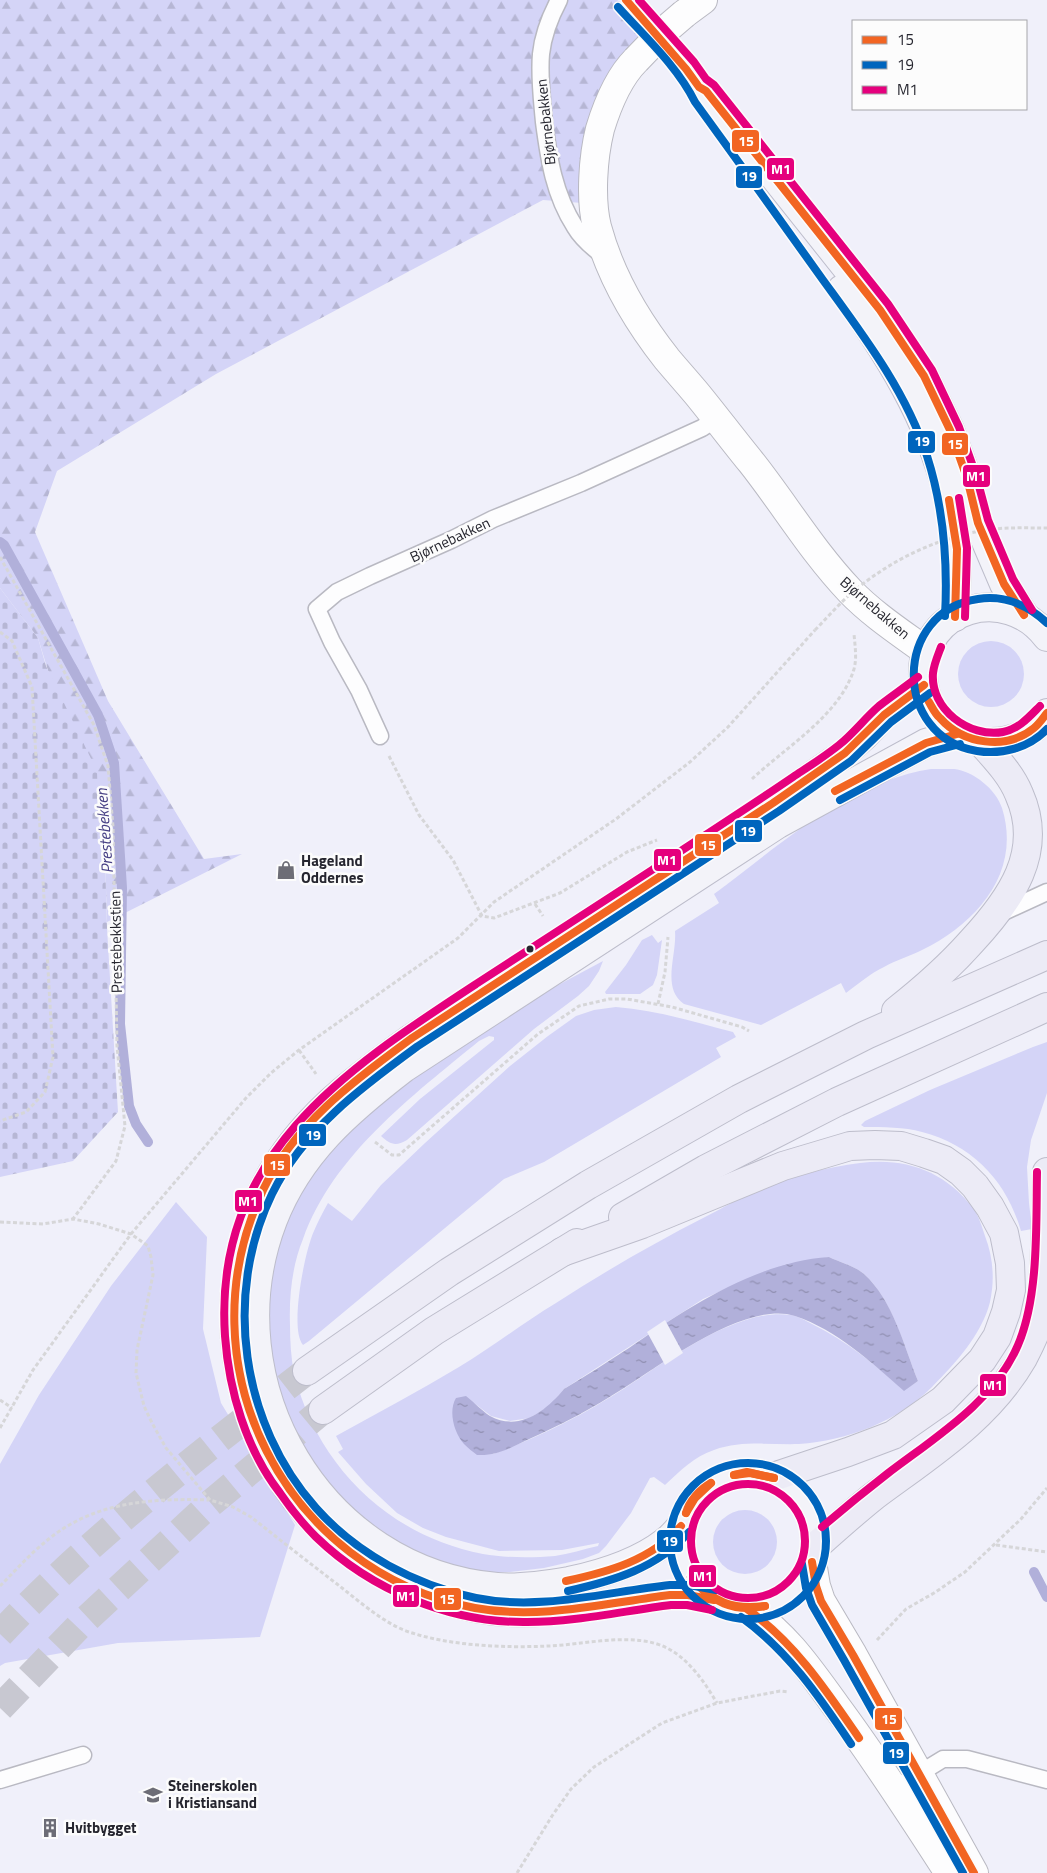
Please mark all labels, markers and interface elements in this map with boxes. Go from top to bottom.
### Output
legend [852,20,1027,110]
text: 15 [897,28,914,51]
text: 19 [897,53,914,76]
street label: Bjørnebakken [530,78,561,166]
text: M1 [897,78,918,101]
line badge: 15 [731,129,760,153]
text: 15 [738,130,754,151]
line badge: M1 [766,157,795,181]
text: M1 [771,158,791,179]
line badge: 19 [735,165,763,189]
text: 19 [741,165,757,186]
line badge: 19 [907,430,936,454]
text: 19 [914,430,930,451]
line badge: 15 [941,432,969,456]
text: 15 [947,433,963,454]
line badge: M1 [962,464,991,488]
text: M1 [966,465,986,486]
street label: Bjørnebakken [406,511,494,568]
street label: Bjørnebakken [835,571,916,645]
water label: Prestebekken [89,787,119,874]
line badge: 19 [734,819,763,843]
text: 19 [740,820,756,841]
line badge: 15 [694,833,722,857]
text: 15 [700,834,716,855]
line badge: M1 [653,848,682,872]
place label: Hageland Oddernes [301,849,364,889]
text: M1 [657,849,677,870]
shop icon: Hageland Oddernes [275,859,297,881]
street label: Prestebekkstien [103,891,128,993]
unlabelled marker [525,944,535,954]
line badge: 19 [298,1123,327,1147]
text: 19 [305,1124,321,1145]
line badge: 15 [263,1153,291,1177]
text: 15 [269,1154,285,1175]
line badge: M1 [234,1189,263,1213]
text: M1 [238,1190,258,1211]
line badge: M1 [979,1373,1007,1397]
text: M1 [983,1374,1003,1395]
line badge: 19 [656,1529,684,1553]
text: 19 [662,1530,678,1551]
line badge: M1 [688,1564,717,1588]
text: M1 [693,1565,713,1586]
line badge: M1 [392,1584,420,1608]
text: M1 [396,1585,416,1606]
line badge: 15 [433,1587,462,1611]
text: 15 [439,1588,455,1609]
line badge: 15 [874,1707,903,1731]
text: 15 [881,1708,897,1729]
line badge: 19 [882,1741,910,1765]
text: 19 [888,1742,904,1763]
place label: Steinerskolen i Kristiansand [168,1774,257,1814]
school or university icon: Steinerskolen i Kristiansand [142,1784,164,1806]
place label: Hvitbygget [65,1816,137,1839]
building icon: Hvitbygget [39,1817,61,1839]

